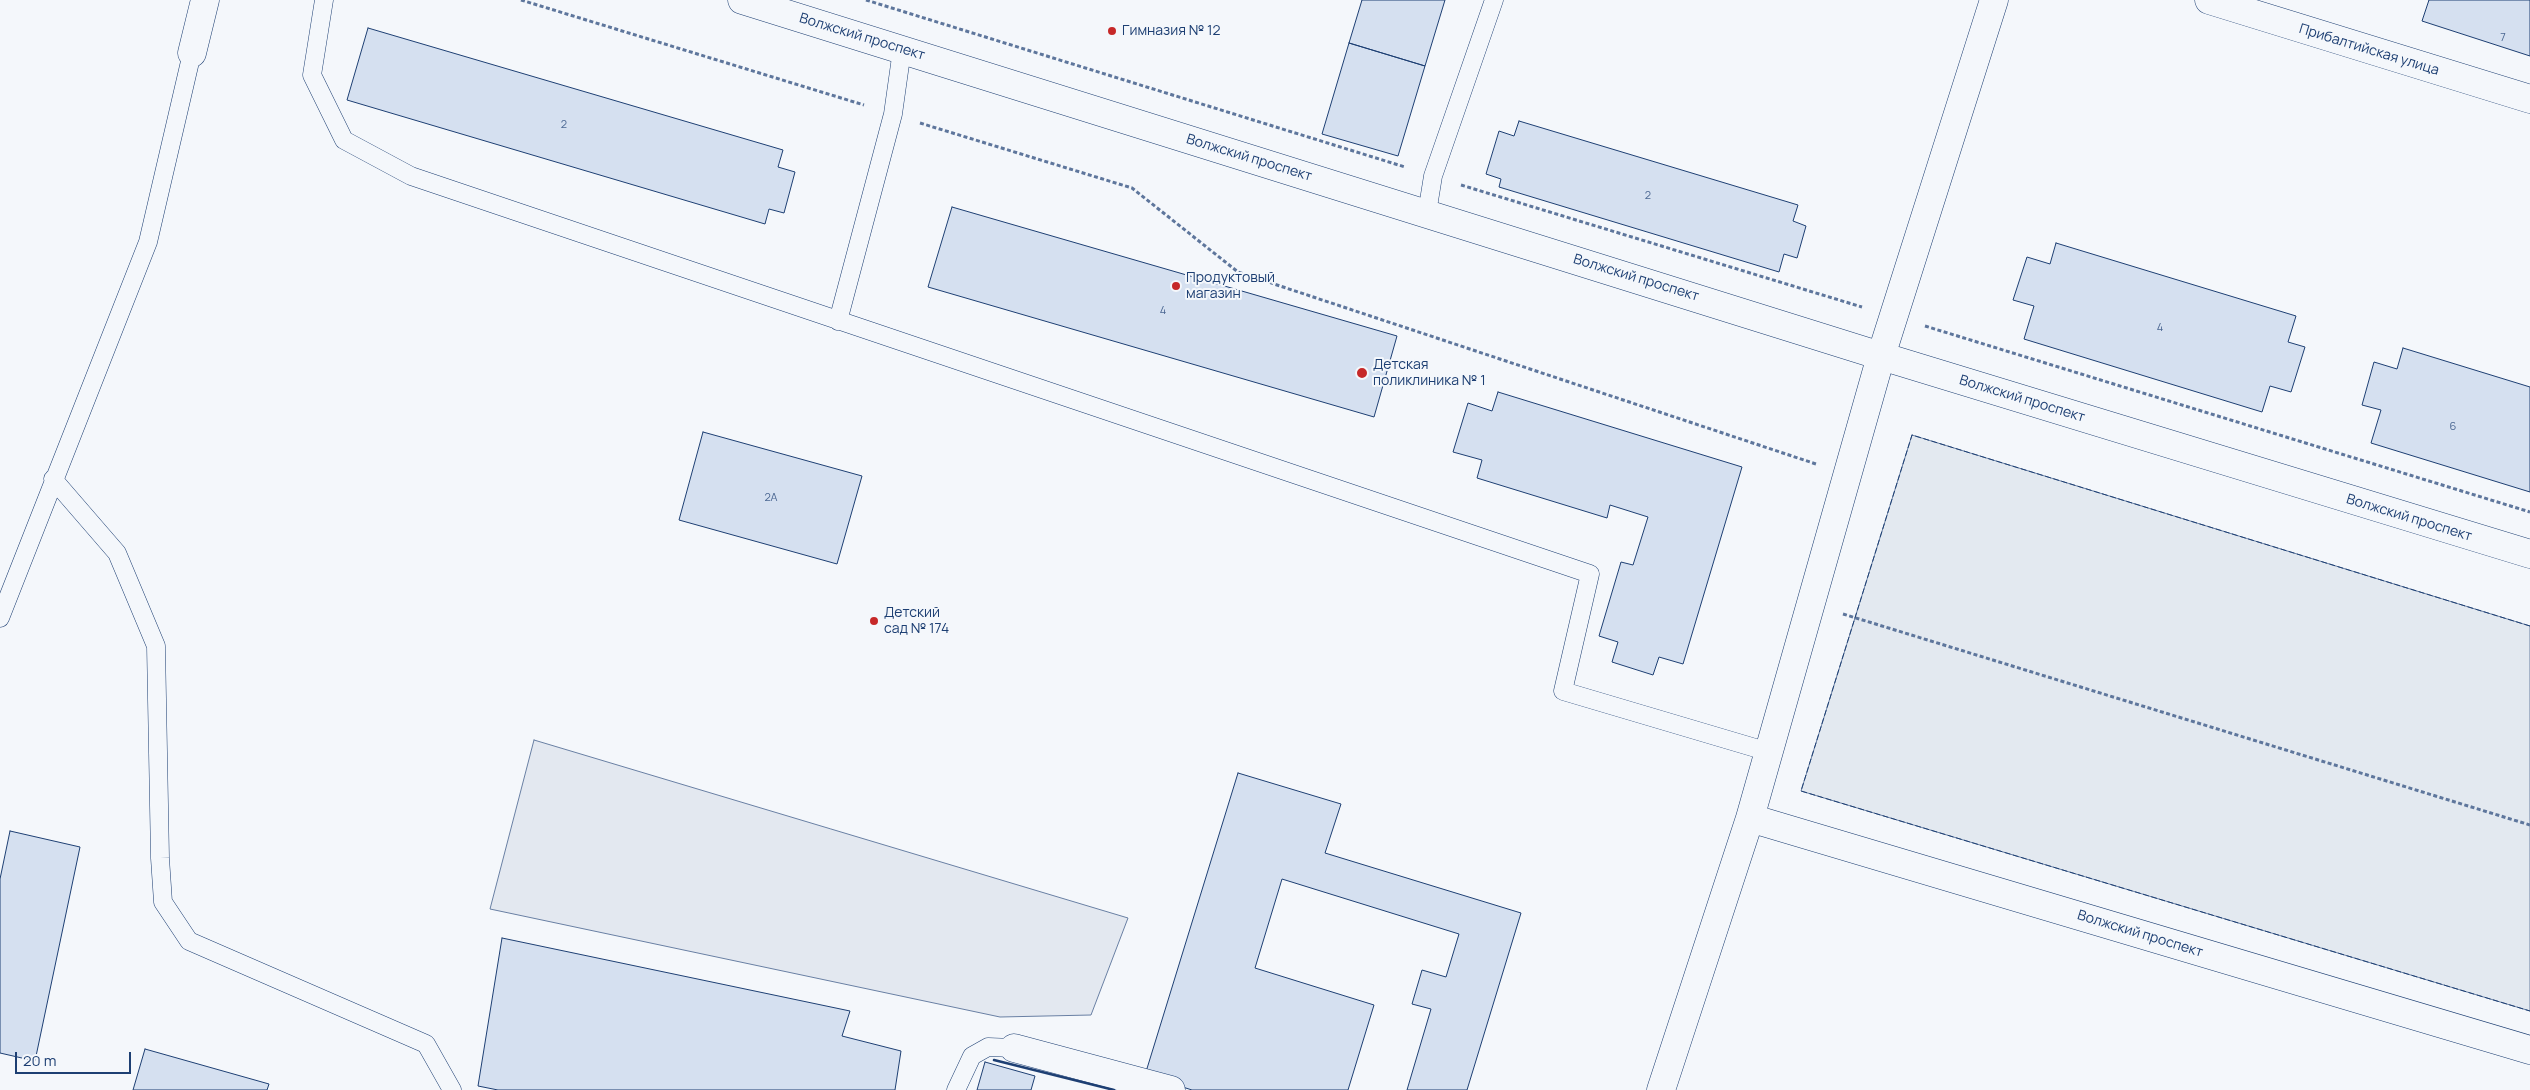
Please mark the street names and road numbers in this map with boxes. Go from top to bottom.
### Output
street label: Волжский проспект [797,10,927,64]
street label: Прибалтийская улица [2297,21,2441,79]
street label: Волжский проспект [1184,131,1314,185]
street label: Волжский проспект [1571,251,1701,305]
street label: Волжский проспект [1957,372,2087,426]
street label: Волжский проспект [2344,491,2474,545]
street label: Волжский проспект [2075,907,2205,961]

